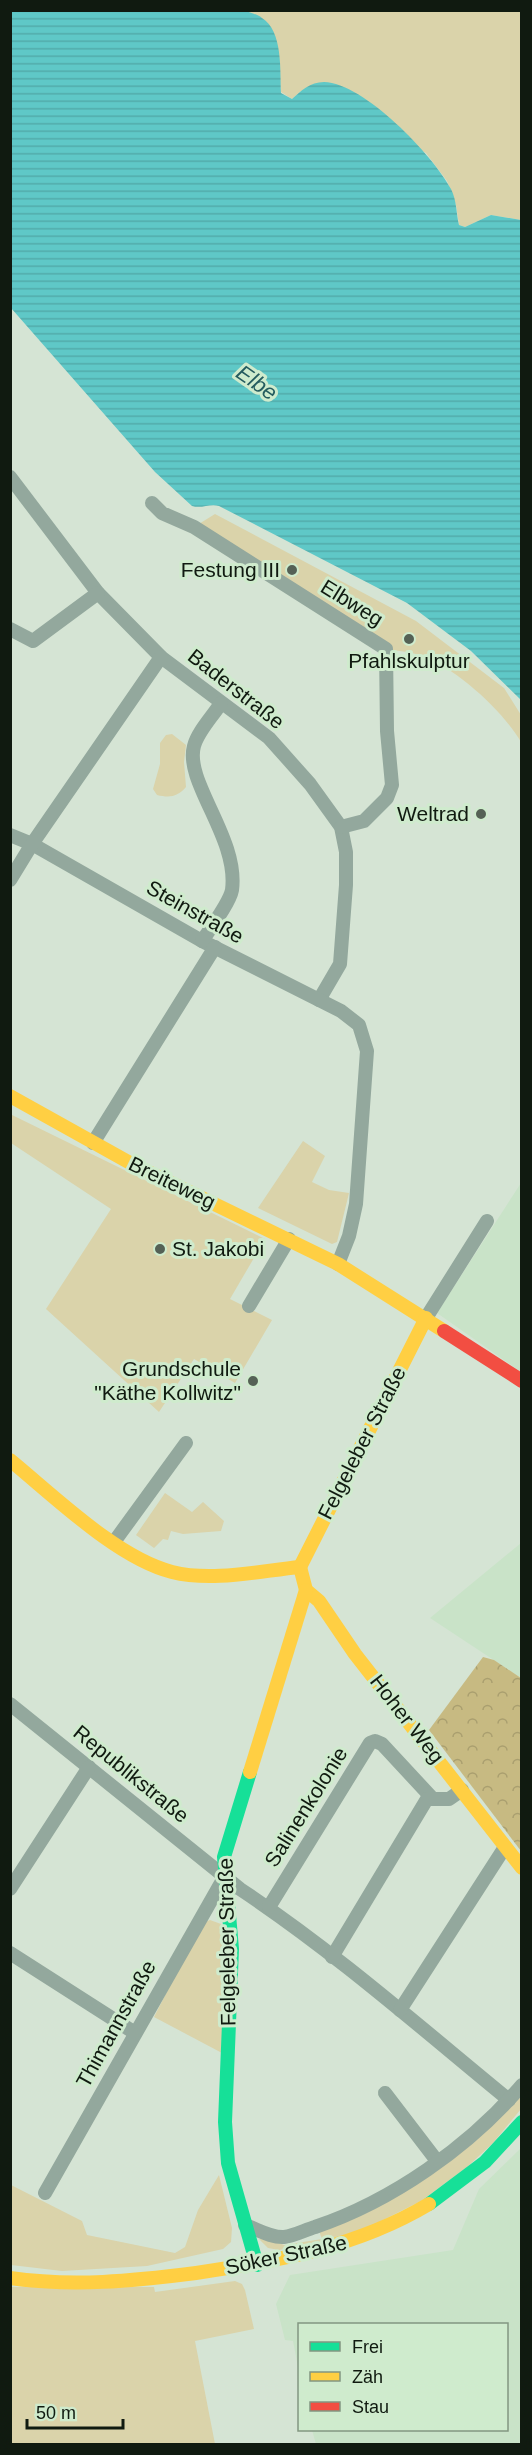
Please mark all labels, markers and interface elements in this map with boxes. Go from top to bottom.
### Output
water label: Elbe [232,360,282,405]
place label: Festung III [181,558,280,581]
marker: Festung III [285,563,299,577]
street label: Elbweg [317,575,388,631]
marker: Pfahlskulptur [402,632,416,646]
street label: Baderstraße [184,644,289,733]
place label: Pfahlskulptur [348,649,470,672]
place label: Weltrad [397,802,469,825]
marker: Weltrad [474,807,488,821]
street label: Steinstraße [143,875,248,948]
street label: Breiteweg [125,1152,219,1213]
place label: St. Jakobi [172,1237,264,1260]
marker: St. Jakobi [153,1242,167,1256]
place label: Grundschule "Käthe Kollwitz" [94,1357,241,1404]
street label: Felgeleber Straße [313,1363,410,1523]
marker: Grundschule "Käthe Kollwitz" [246,1374,260,1388]
street label: Hoher Weg [366,1670,449,1767]
street label: Republikstraße [69,1720,193,1827]
street label: Salinenkolonie [260,1743,352,1871]
street label: Felgeleber Straße [214,1858,239,2026]
street label: Thimannstraße [71,1956,160,2091]
street label: Söker Straße [223,2230,349,2279]
legend [298,2323,508,2431]
text: Frei [352,2337,383,2357]
text: Zäh [352,2367,383,2387]
scale bar [27,2392,123,2430]
text: Stau [352,2397,389,2417]
text: 50 m [36,2403,76,2423]

